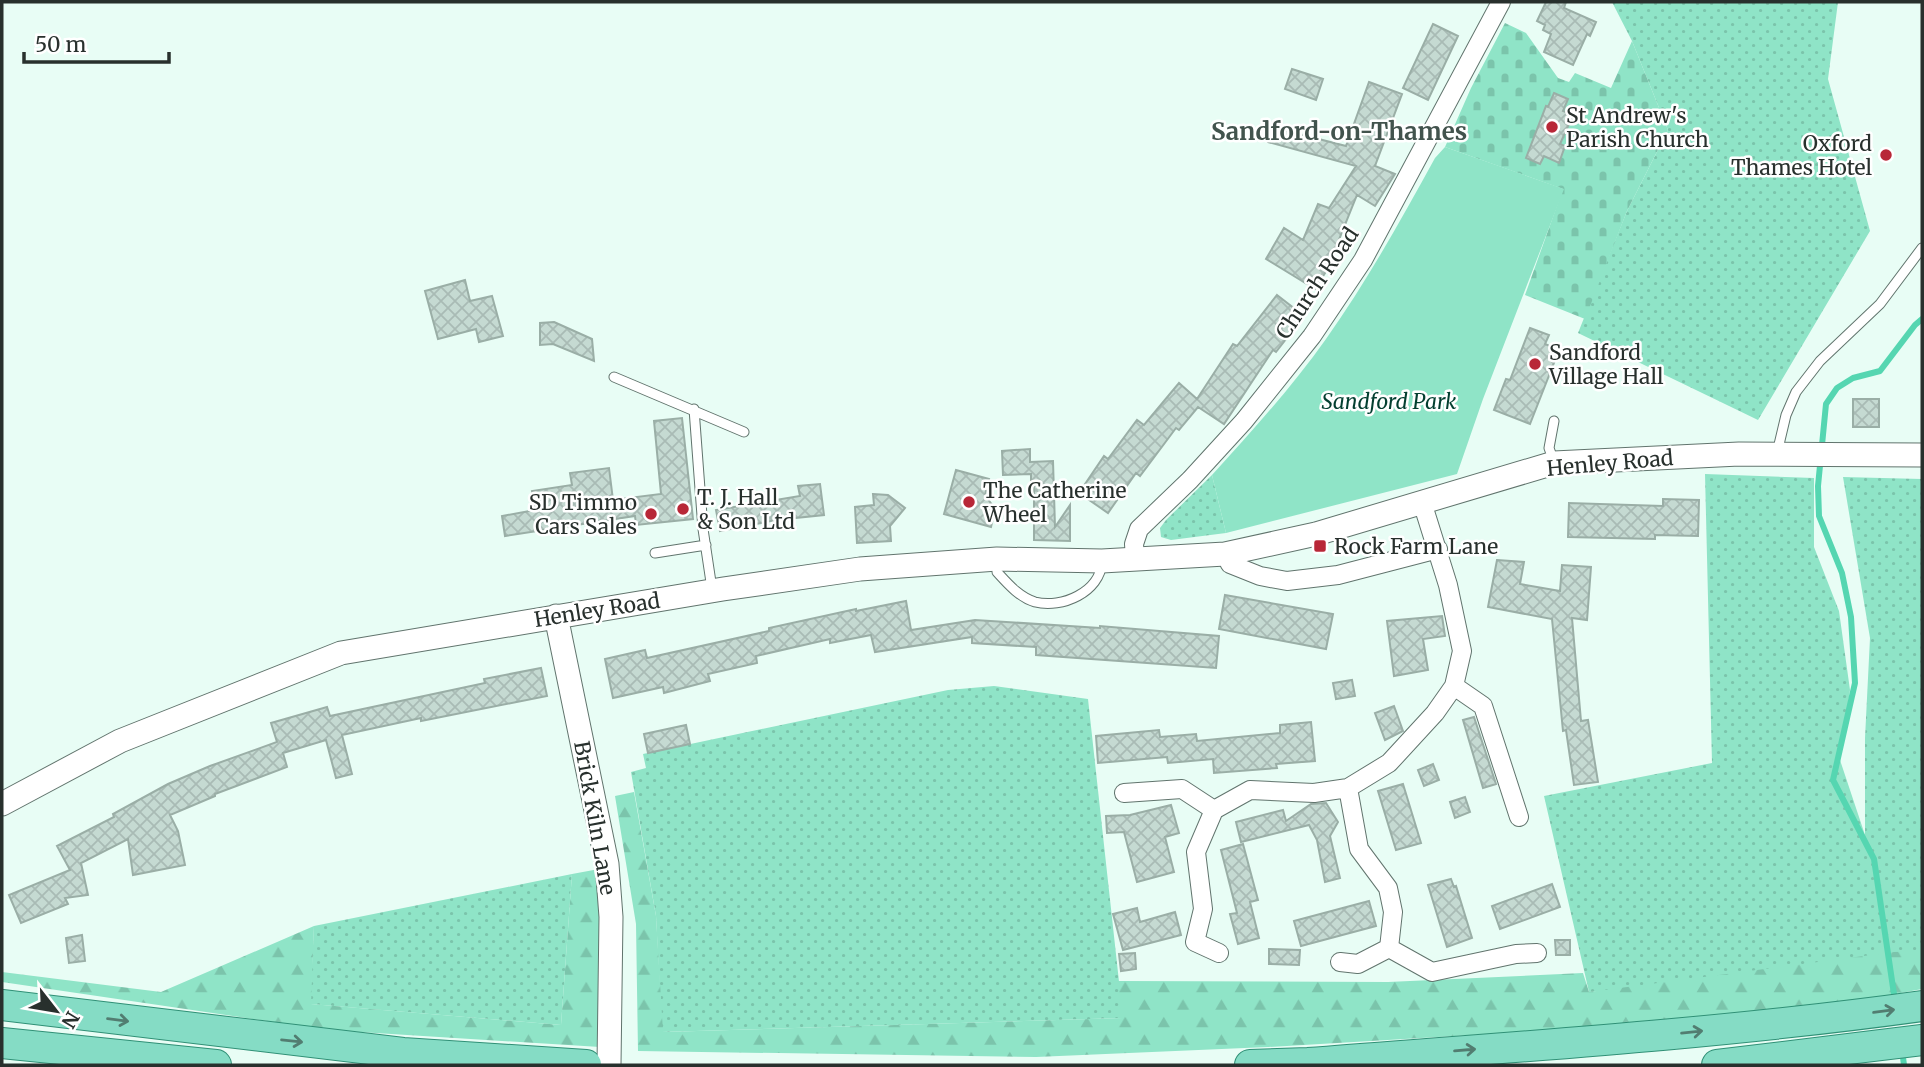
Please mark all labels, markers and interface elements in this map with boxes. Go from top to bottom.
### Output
scale bar [24,21,170,65]
text: 50 m [35,31,86,58]
place label: St Andrew's Parish Church [1566,102,1709,153]
district label: Sandford-on-Thames [1211,116,1467,147]
marker: St Andrew's Parish Church [1544,119,1560,135]
place label: Oxford Thames Hotel [1731,130,1872,181]
marker: Oxford Thames Hotel [1878,147,1894,163]
street label: Church Road [1270,222,1364,344]
place label: Sandford Village Hall [1548,339,1664,390]
marker: Sandford Village Hall [1527,356,1543,372]
park label: Sandford Park [1321,388,1457,415]
street label: Henley Road [1546,444,1675,482]
place label: The Catherine Wheel [982,477,1126,528]
place label: T. J. Hall & Son Ltd [697,484,795,535]
place label: SD Timmo Cars Sales [529,489,637,540]
marker: The Catherine Wheel [961,494,977,510]
marker: T. J. Hall & Son Ltd [675,501,691,517]
marker: SD Timmo Cars Sales [643,506,659,522]
place label: Rock Farm Lane [1334,533,1498,560]
marker: Rock Farm Lane [1312,538,1328,554]
street label: Henley Road [532,587,662,633]
street label: Brick Kiln Lane [568,739,622,897]
north arrow [21,976,91,1046]
one-way arrow [1873,1004,1895,1017]
text: N [56,1007,85,1032]
one-way arrow [106,1013,129,1026]
one-way arrow [1680,1025,1703,1038]
one-way arrow [280,1035,303,1048]
one-way arrow [1453,1043,1476,1056]

